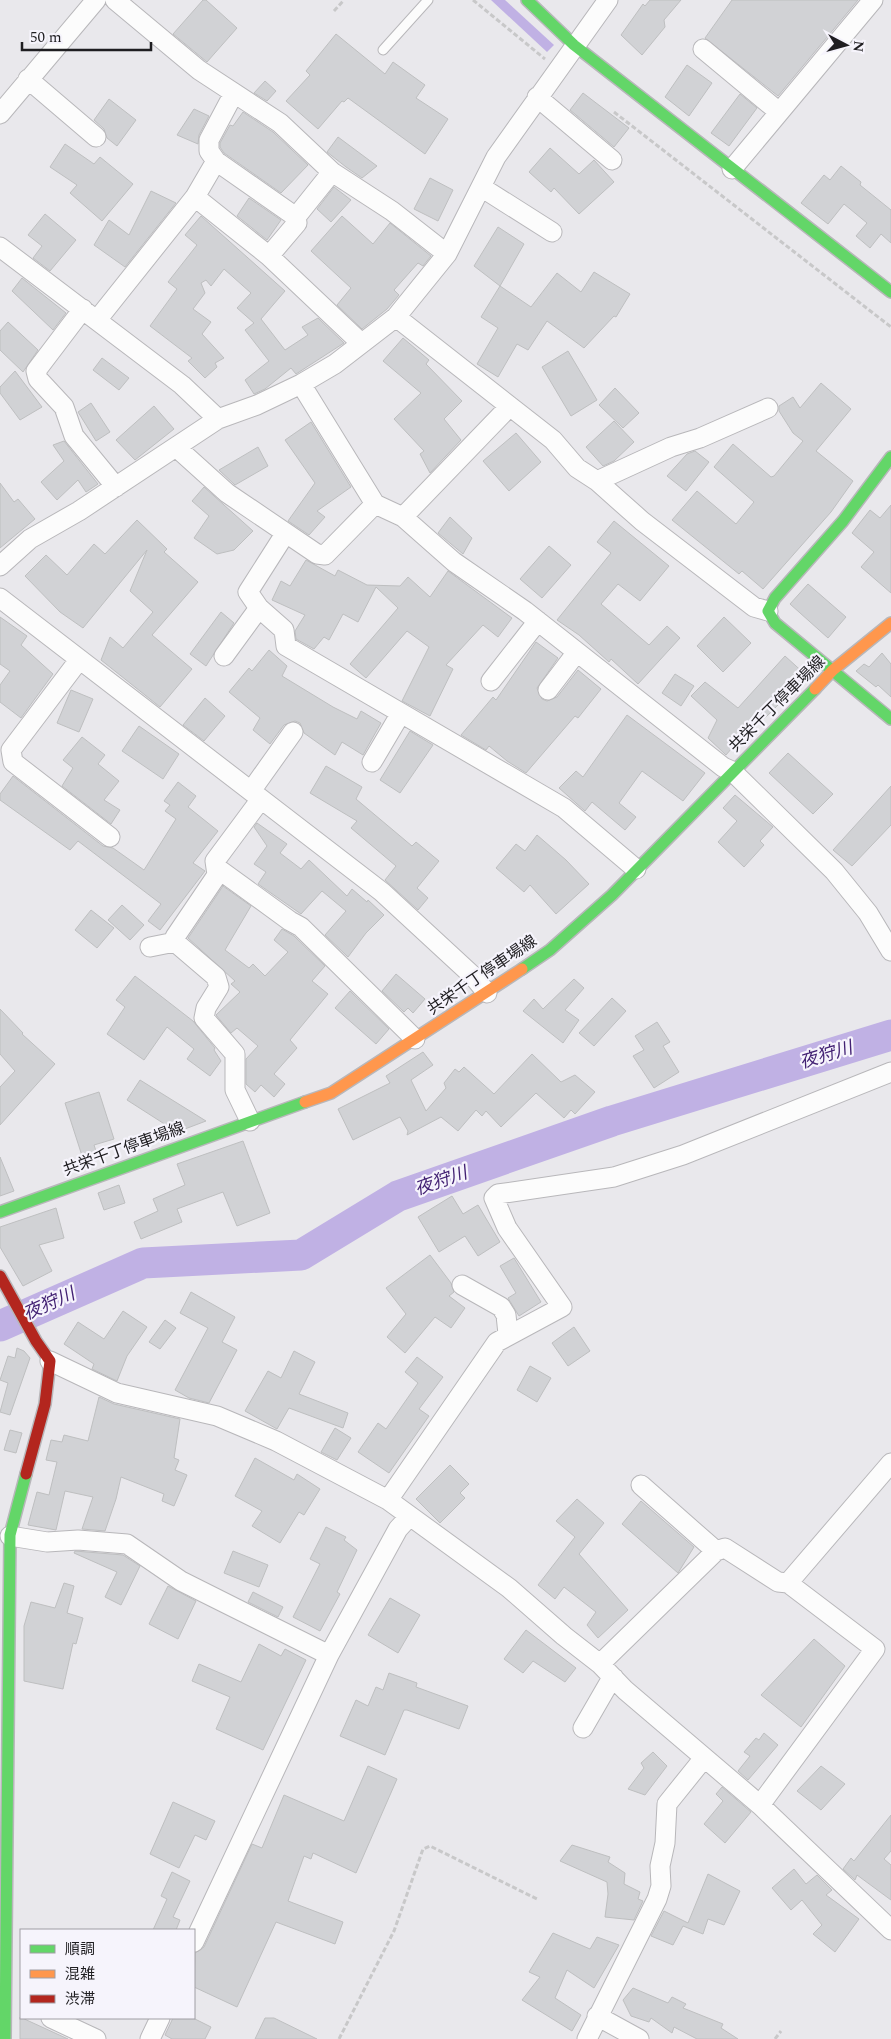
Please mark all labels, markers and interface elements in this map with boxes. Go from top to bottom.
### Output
scale bar [22,20,151,52]
north arrow [821,20,871,70]
text: 50 m [30,26,62,49]
text: N [847,40,869,53]
street label: 共栄千丁停車場線 [723,650,831,758]
street label: 共栄千丁停車場線 [422,929,542,1021]
water label: 夜狩川 [796,1034,858,1076]
street label: 共栄千丁停車場線 [60,1116,188,1182]
water label: 夜狩川 [411,1159,473,1203]
water label: 夜狩川 [19,1280,81,1327]
legend [20,1929,195,2019]
text: 順調 [65,1938,95,1961]
text: 混雑 [65,1963,95,1986]
text: 渋滞 [65,1988,95,2011]

